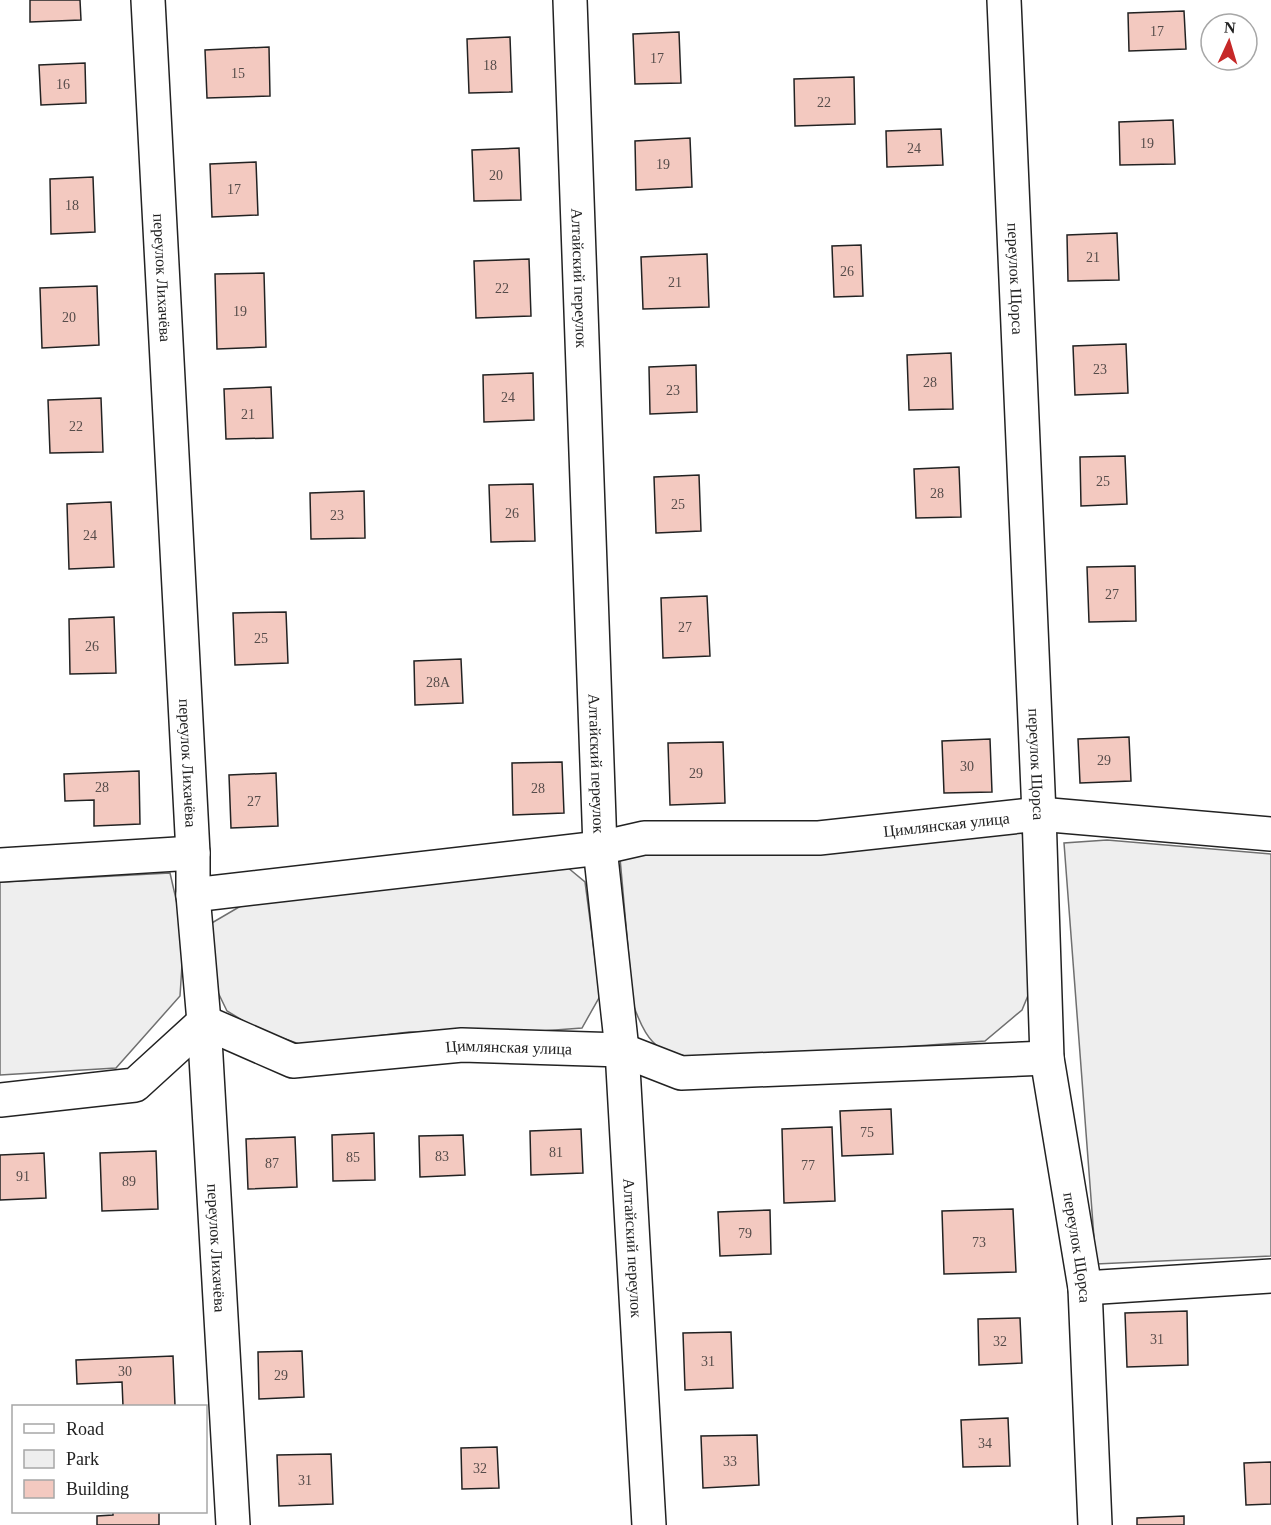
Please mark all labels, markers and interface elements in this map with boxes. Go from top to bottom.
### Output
north arrow [1199,12,1259,72]
text: N [1224,19,1237,36]
house number: 17 [1150,24,1164,39]
house number: 17 [650,51,664,66]
house number: 18 [483,58,497,73]
house number: 15 [231,66,245,81]
house number: 16 [56,77,70,92]
house number: 22 [817,95,831,110]
house number: 19 [1140,136,1154,151]
house number: 24 [907,141,921,156]
house number: 19 [656,157,670,172]
house number: 20 [489,168,503,183]
house number: 17 [227,182,241,197]
house number: 18 [65,198,79,213]
street label: Алтайский переулок [569,208,591,348]
street label: переулок Лихачёва [151,213,175,342]
street label: переулок Щорса [1005,222,1027,335]
house number: 21 [1086,250,1100,265]
house number: 26 [840,264,854,279]
house number: 21 [668,275,682,290]
house number: 22 [495,281,509,296]
house number: 19 [233,304,247,319]
house number: 20 [62,310,76,325]
house number: 23 [1093,362,1107,377]
house number: 28 [923,375,937,390]
house number: 23 [666,383,680,398]
house number: 24 [501,390,515,405]
house number: 21 [241,407,255,422]
house number: 22 [69,419,83,434]
house number: 25 [1096,474,1110,489]
house number: 28 [930,486,944,501]
house number: 25 [671,497,685,512]
house number: 26 [505,506,519,521]
house number: 23 [330,508,344,523]
house number: 24 [83,528,97,543]
house number: 27 [1105,587,1119,602]
house number: 27 [678,620,692,635]
house number: 25 [254,631,268,646]
house number: 26 [85,639,99,654]
house number: 28А [426,675,451,690]
street label: Алтайский переулок [586,693,608,834]
street label: переулок Лихачёва [176,698,200,828]
street label: переулок Щорса [1026,708,1048,821]
house number: 29 [1097,753,1111,768]
house number: 30 [960,759,974,774]
house number: 29 [689,766,703,781]
house number: 28 [95,780,109,795]
house number: 28 [531,781,545,796]
house number: 27 [247,794,261,809]
street label: Цимлянская улица [882,809,1010,840]
street label: Цимлянская улица [445,1036,572,1058]
house number: 75 [860,1125,874,1140]
house number: 81 [549,1145,563,1160]
house number: 83 [435,1149,449,1164]
house number: 85 [346,1150,360,1165]
house number: 87 [265,1156,279,1171]
house number: 77 [801,1158,815,1173]
house number: 91 [16,1169,30,1184]
house number: 89 [122,1174,136,1189]
street label: Алтайский переулок [621,1178,646,1318]
street label: переулок Лихачёва [205,1183,229,1313]
street label: переулок Щорса [1061,1191,1094,1303]
house number: 79 [738,1226,752,1241]
house number: 73 [972,1235,986,1250]
house number: 31 [1150,1332,1164,1347]
house number: 32 [993,1334,1007,1349]
house number: 31 [701,1354,715,1369]
house number: 30 [118,1364,132,1379]
house number: 29 [274,1368,288,1383]
legend [12,1405,207,1513]
text: Road [66,1419,104,1439]
house number: 34 [978,1436,992,1451]
text: Park [66,1449,99,1469]
house number: 33 [723,1454,737,1469]
house number: 32 [473,1461,487,1476]
house number: 31 [298,1473,312,1488]
text: Building [66,1479,129,1499]

